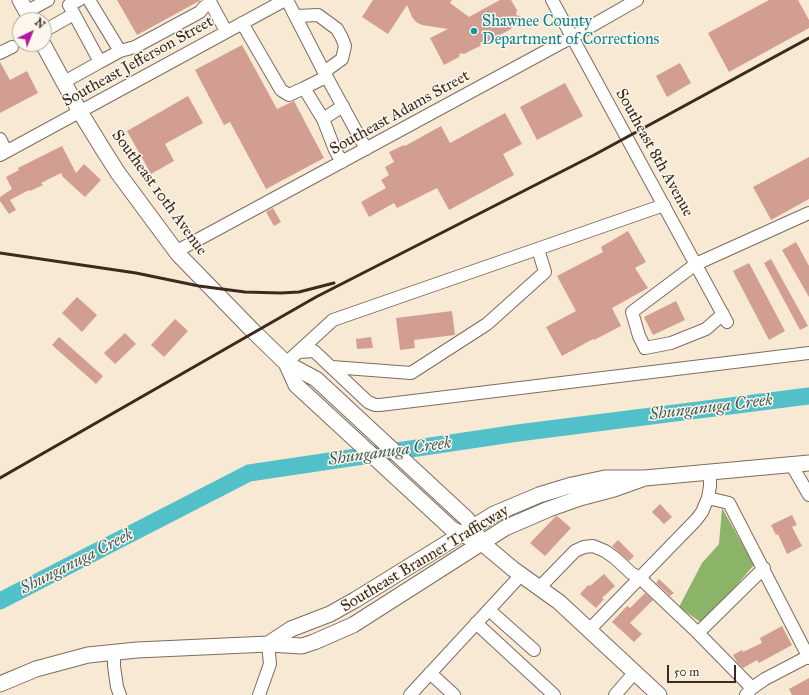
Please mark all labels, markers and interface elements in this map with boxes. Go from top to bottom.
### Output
north arrow [12,12,52,52]
street label: Southeast Jefferson Street [59,12,217,112]
place label: Shawnee County Department of Corrections [482,12,659,50]
text: N [32,16,48,32]
marker: Shawnee County Department of Corrections [469,26,479,36]
street label: Southeast Adams Street [327,67,473,159]
street label: Southeast 8th Avenue [611,86,697,220]
street label: Southeast 10th Avenue [107,127,211,259]
water label: Shunganuga Creek [648,390,774,426]
water label: Shunganuga Creek [327,433,453,471]
street label: Southeast Branner Trafficway [337,501,513,617]
water label: Shunganuga Creek [17,525,137,599]
scale bar [669,657,738,683]
text: 50 m [674,665,699,679]

